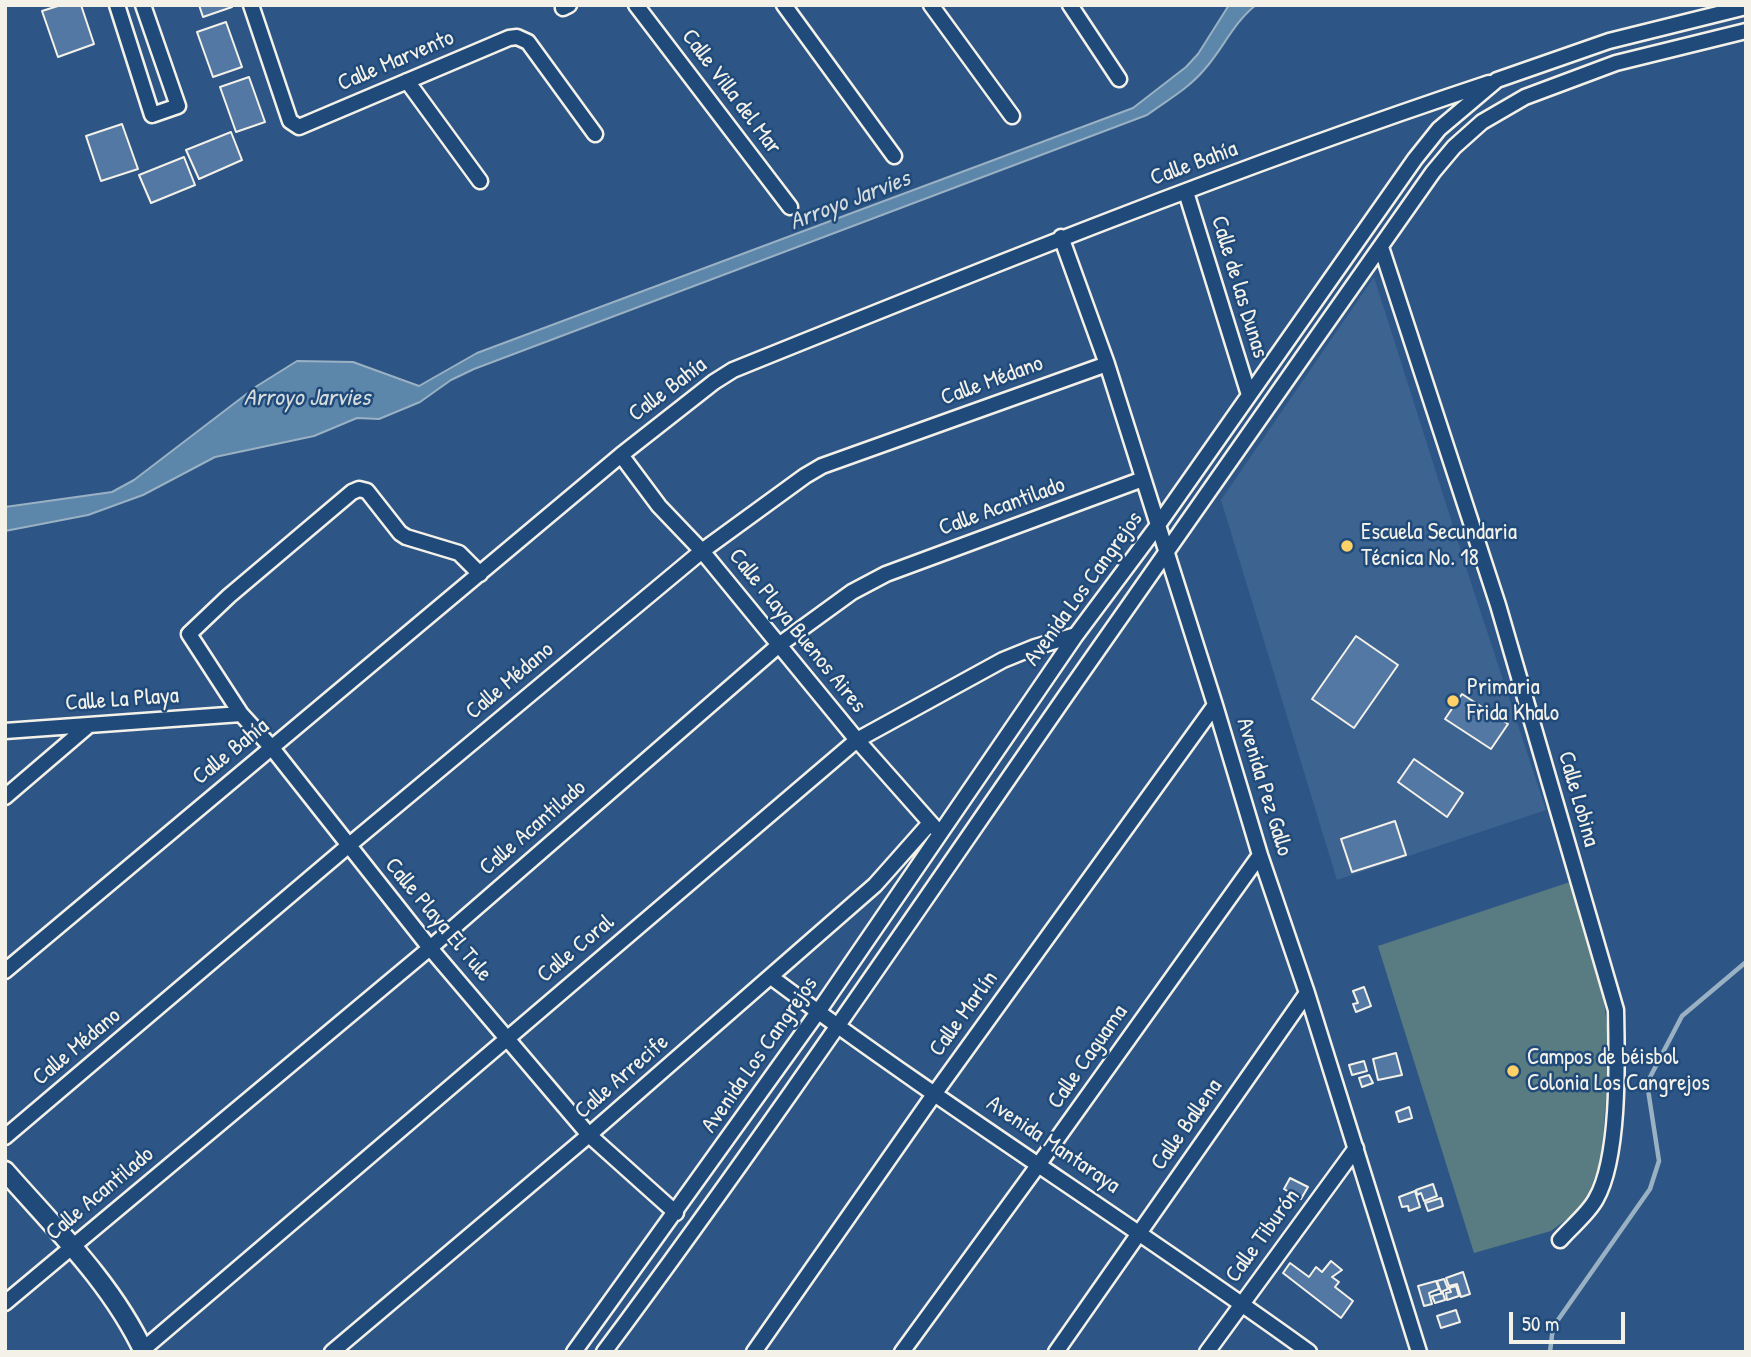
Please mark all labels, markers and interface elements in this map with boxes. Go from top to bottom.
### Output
street label: Calle Marvento [334,24,458,98]
street label: Calle Villa del Mar [675,24,787,160]
street label: Calle Bahía [1147,136,1241,192]
water label: Arroyo Jarvies [786,165,914,237]
street label: Calle de las Dunas [1204,213,1274,361]
street label: Calle Médano [937,350,1047,412]
street label: Calle Bahía [624,352,712,428]
water label: Arroyo Jarvies [244,385,370,413]
street label: Calle Acantilado [935,471,1069,543]
street label: Avenida Los Cangrejos [1019,506,1149,672]
place label: Escuela Secundaria Técnica No. 18 [1361,519,1517,573]
marker: Escuela Secundaria Técnica No. 18 [1339,538,1355,554]
street label: Calle Playa Buenos Aires [722,543,872,719]
street label: Calle Médano [460,636,560,726]
place label: Primaria Frida Khalo [1467,674,1559,728]
street label: Calle La Playa [64,682,180,718]
marker: Primaria Frida Khalo [1445,693,1461,709]
street label: Calle Bahía [187,713,275,791]
street label: Avenida Pez Gallo [1230,715,1298,859]
street label: Calle Lobina [1551,748,1605,850]
street label: Calle Acantilado [474,774,592,882]
street label: Calle Playa El Tule [378,853,498,987]
street label: Calle Coral [532,909,620,989]
street label: Calle Marlín [924,966,1004,1062]
street label: Avenida Los Cangrejos [696,972,824,1138]
street label: Calle Caguama [1042,1000,1134,1114]
street label: Calle Médano [27,1002,127,1092]
street label: Calle Arrecife [569,1029,675,1125]
place label: Campos de béisbol Colonia Los Cangrejos [1527,1044,1710,1098]
marker: Campos de béisbol Colonia Los Cangrejos [1505,1063,1521,1079]
street label: Calle Ballena [1146,1074,1228,1176]
street label: Avenida Mantaraya [981,1090,1125,1200]
street label: Calle Acantilado [41,1141,159,1247]
street label: Calle Tiburón [1220,1184,1306,1288]
scale bar [1513,1298,1628,1342]
text: 50 m [1522,1309,1559,1338]

